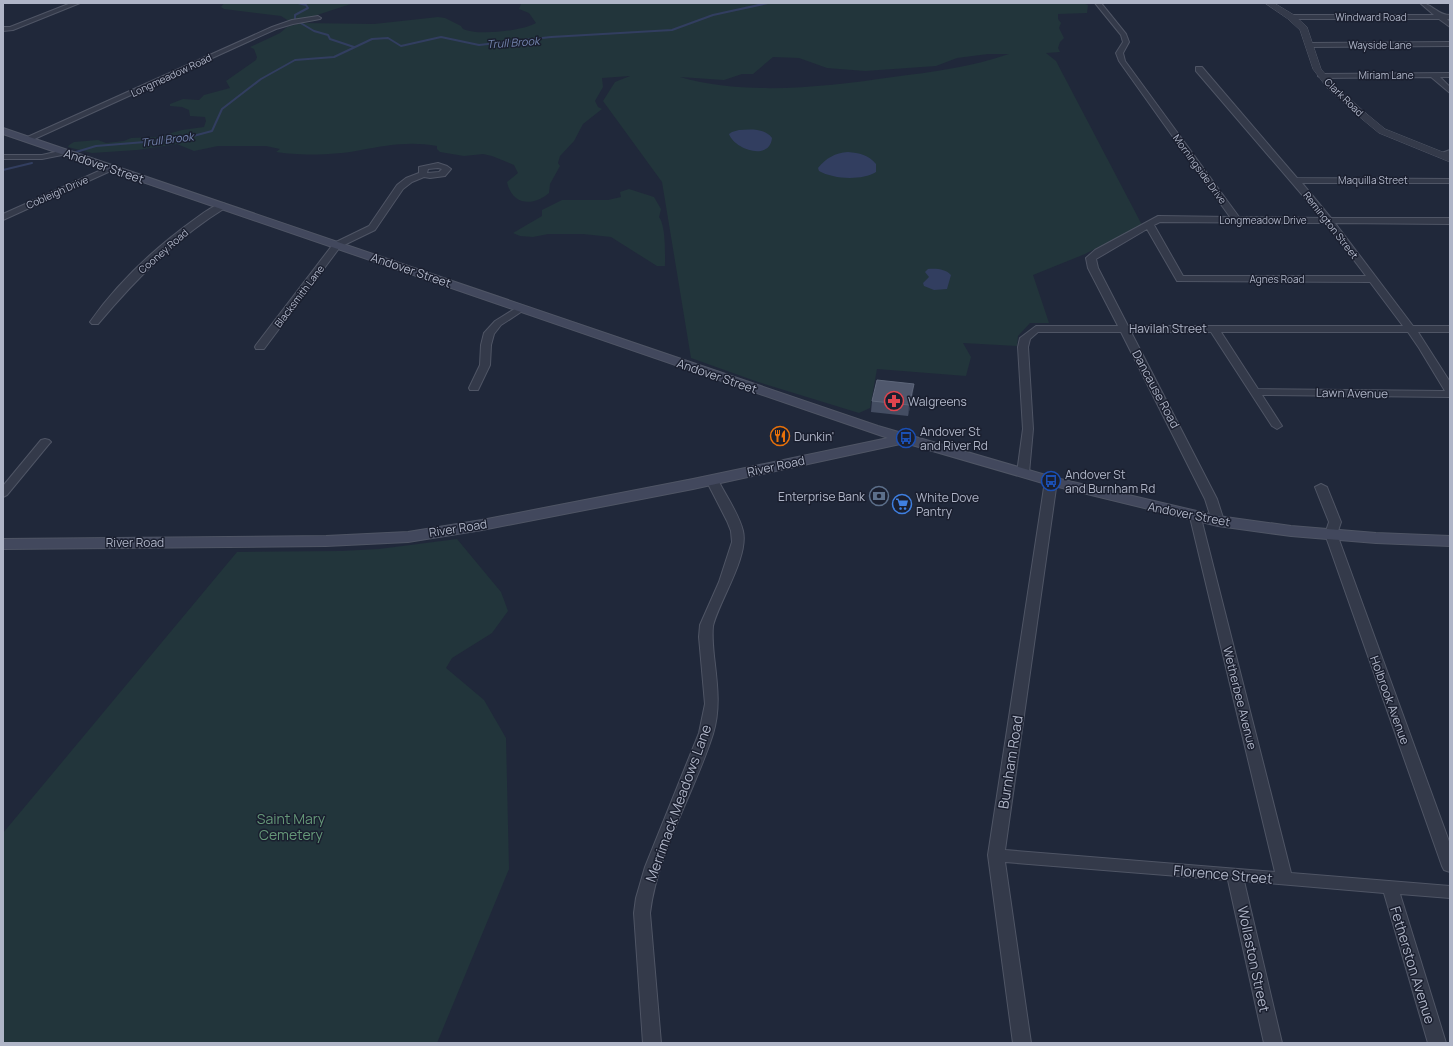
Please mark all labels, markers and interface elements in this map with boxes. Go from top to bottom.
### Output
street label: Windward Road [1335,10,1407,24]
water label: Trull Brook [486,33,541,51]
street label: Wayside Lane [1348,38,1412,52]
street label: Longmeadow Road [128,50,214,100]
street label: Miriam Lane [1358,68,1414,82]
street label: Clark Road [1321,75,1367,119]
water label: Trull Brook [140,128,196,150]
street label: Morningside Drive [1170,131,1230,207]
street label: Andover Street [62,144,146,188]
street label: Cobleigh Drive [24,172,90,212]
street label: Maquilla Street [1338,173,1408,187]
street label: Remington Street [1300,188,1362,262]
street label: Longmeadow Drive [1219,213,1307,227]
street label: Cooney Road [135,225,191,276]
street label: Andover Street [369,248,453,292]
street label: Blacksmith Lane [271,262,327,330]
street label: Agnes Road [1250,272,1305,286]
street label: Havilah Street [1129,320,1207,337]
street label: Dancause Road [1128,347,1184,431]
street label: Andover Street [675,354,759,398]
street label: Lawn Avenue [1316,384,1388,402]
pharmacy icon: Walgreens [883,390,905,412]
place label: Walgreens [908,393,967,410]
place label: Andover St and River Rd [920,423,988,454]
restaurant icon: Dunkin' [769,425,791,447]
bus stop icon: Andover St and River Rd [895,427,917,449]
place label: Dunkin' [794,428,834,445]
street label: River Road [746,452,806,480]
place label: Andover St and Burnham Rd [1065,466,1155,497]
bus stop icon: Andover St and Burnham Rd [1040,470,1062,492]
bank icon: Enterprise Bank [868,485,890,507]
place label: Enterprise Bank [778,488,866,505]
place label: White Dove Pantry [916,489,979,520]
supermarket icon: White Dove Pantry [891,493,913,515]
street label: Andover Street [1146,498,1232,530]
street label: River Road [428,515,488,541]
street label: River Road [106,534,164,551]
street label: Wetherbee Avenue [1219,645,1261,751]
street label: Holbrook Avenue [1366,653,1414,747]
street label: Burnham Road [993,714,1027,810]
street label: Merrimack Meadows Lane [641,722,715,884]
park label: Saint Mary Cemetery [257,809,326,844]
street label: Florence Street [1173,860,1274,888]
street label: Wollaston Street [1233,904,1275,1014]
street label: Fetherston Avenue [1386,904,1440,1026]

